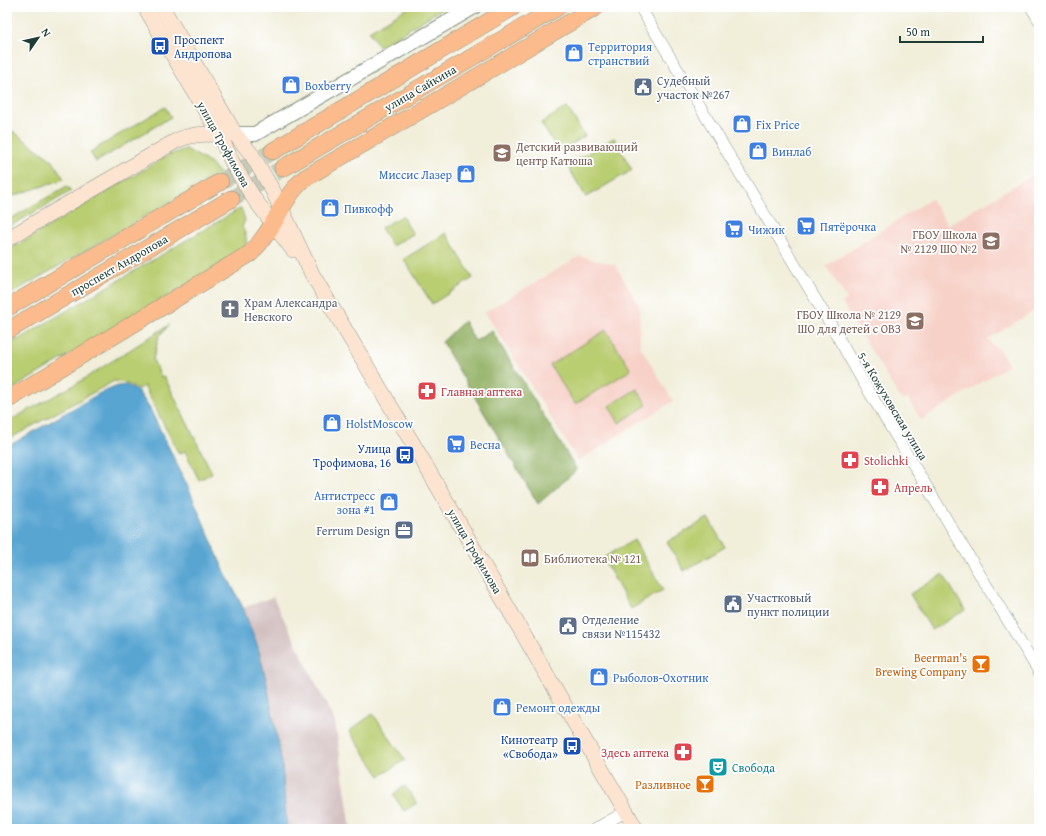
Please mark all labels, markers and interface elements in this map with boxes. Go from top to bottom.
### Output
north arrow [18,18,58,58]
scale bar [900,18,983,44]
text: 50 m [906,23,930,40]
text: N [38,25,55,40]
place label: Проспект Андропова [174,31,232,62]
bus stop icon: Проспект Андропова [149,35,171,57]
place label: Территория странствий [588,38,652,69]
shop icon: Территория странствий [563,42,585,64]
street label: улица Сайкина [380,60,459,116]
place label: Судебный участок №267 [656,72,730,103]
shop icon: Boxberry [280,74,302,96]
public building icon: Судебный участок №267 [632,76,654,98]
place label: Boxberry [305,77,352,94]
street label: улица Трофимова [193,97,255,190]
shop icon: Fix Price [731,113,753,135]
place label: Fix Price [756,116,800,133]
place label: Детский развивающий центр Катюша [515,138,638,169]
shop icon: Винлаб [747,140,769,162]
school or university icon: Детский развивающий центр Катюша [491,142,513,164]
place label: Винлаб [772,143,811,160]
shop icon: Миссис Лазер [455,163,477,185]
place label: Миссис Лазер [379,166,453,183]
shop icon: Пивкофф [319,197,341,219]
place label: Пивкофф [344,200,393,217]
supermarket icon: Пятёрочка [795,215,817,237]
supermarket icon: Чижик [723,218,745,240]
place label: Пятёрочка [820,218,877,235]
place label: Чижик [748,221,785,238]
place label: ГБОУ Школа № 2129 ШО №2 [900,226,977,257]
street label: проспект Андропова [67,230,171,300]
school or university icon: ГБОУ Школа № 2129 ШО №2 [980,230,1002,252]
place label: Храм Александра Невского [244,294,338,325]
church icon: Храм Александра Невского [219,298,241,320]
place label: ГБОУ Школа № 2129 ШО для детей с ОВЗ [797,306,901,337]
school or university icon: ГБОУ Школа № 2129 ШО для детей с ОВЗ [904,310,926,332]
street label: 5-я Кожуховская улица [854,349,932,464]
pharmacy icon: Главная аптека [416,380,438,402]
place label: Главная аптека [441,383,523,400]
shop icon: HolstMoscow [321,412,343,434]
place label: HolstMoscow [346,415,413,432]
supermarket icon: Весна [445,433,467,455]
place label: Весна [470,436,501,453]
place label: Улица Трофимова, 16 [313,440,391,471]
bus stop icon: Улица Трофимова, 16 [394,444,416,466]
pharmacy icon: Stolichki [839,449,861,471]
place label: Stolichki [864,452,909,469]
pharmacy icon: Апрель [869,476,891,498]
place label: Апрель [894,479,933,496]
place label: Антистресс зона #1 [314,487,376,518]
shop icon: Антистресс зона #1 [378,491,400,513]
street label: улица Трофимова [443,504,506,597]
office icon: Ferrum Design [393,519,415,541]
place label: Ferrum Design [316,522,390,539]
library icon: Библиотека № 121 [519,547,541,569]
place label: Библиотека № 121 [544,550,642,567]
place label: Участковый пункт полиции [747,589,829,620]
public building icon: Участковый пункт полиции [722,593,744,615]
place label: Отделение связи №115432 [582,611,660,642]
public building icon: Отделение связи №115432 [557,615,579,637]
place label: Beerman's Brewing Company [875,649,967,680]
bar icon: Beerman's Brewing Company [970,653,992,675]
shop icon: Рыболов-Охотник [588,666,610,688]
place label: Рыболов-Охотник [613,669,709,686]
shop icon: Ремонт одежды [491,696,513,718]
place label: Ремонт одежды [516,699,601,716]
place label: Кинотеатр «Свобода» [501,731,559,762]
bus stop icon: Кинотеатр «Свобода» [561,735,583,757]
pharmacy icon: Здесь аптека [672,741,694,763]
place label: Здесь аптека [601,744,669,761]
theatre icon: Свобода [707,756,729,778]
place label: Свобода [732,759,775,776]
bar icon: Разливное [694,773,716,795]
place label: Разливное [635,776,691,793]

